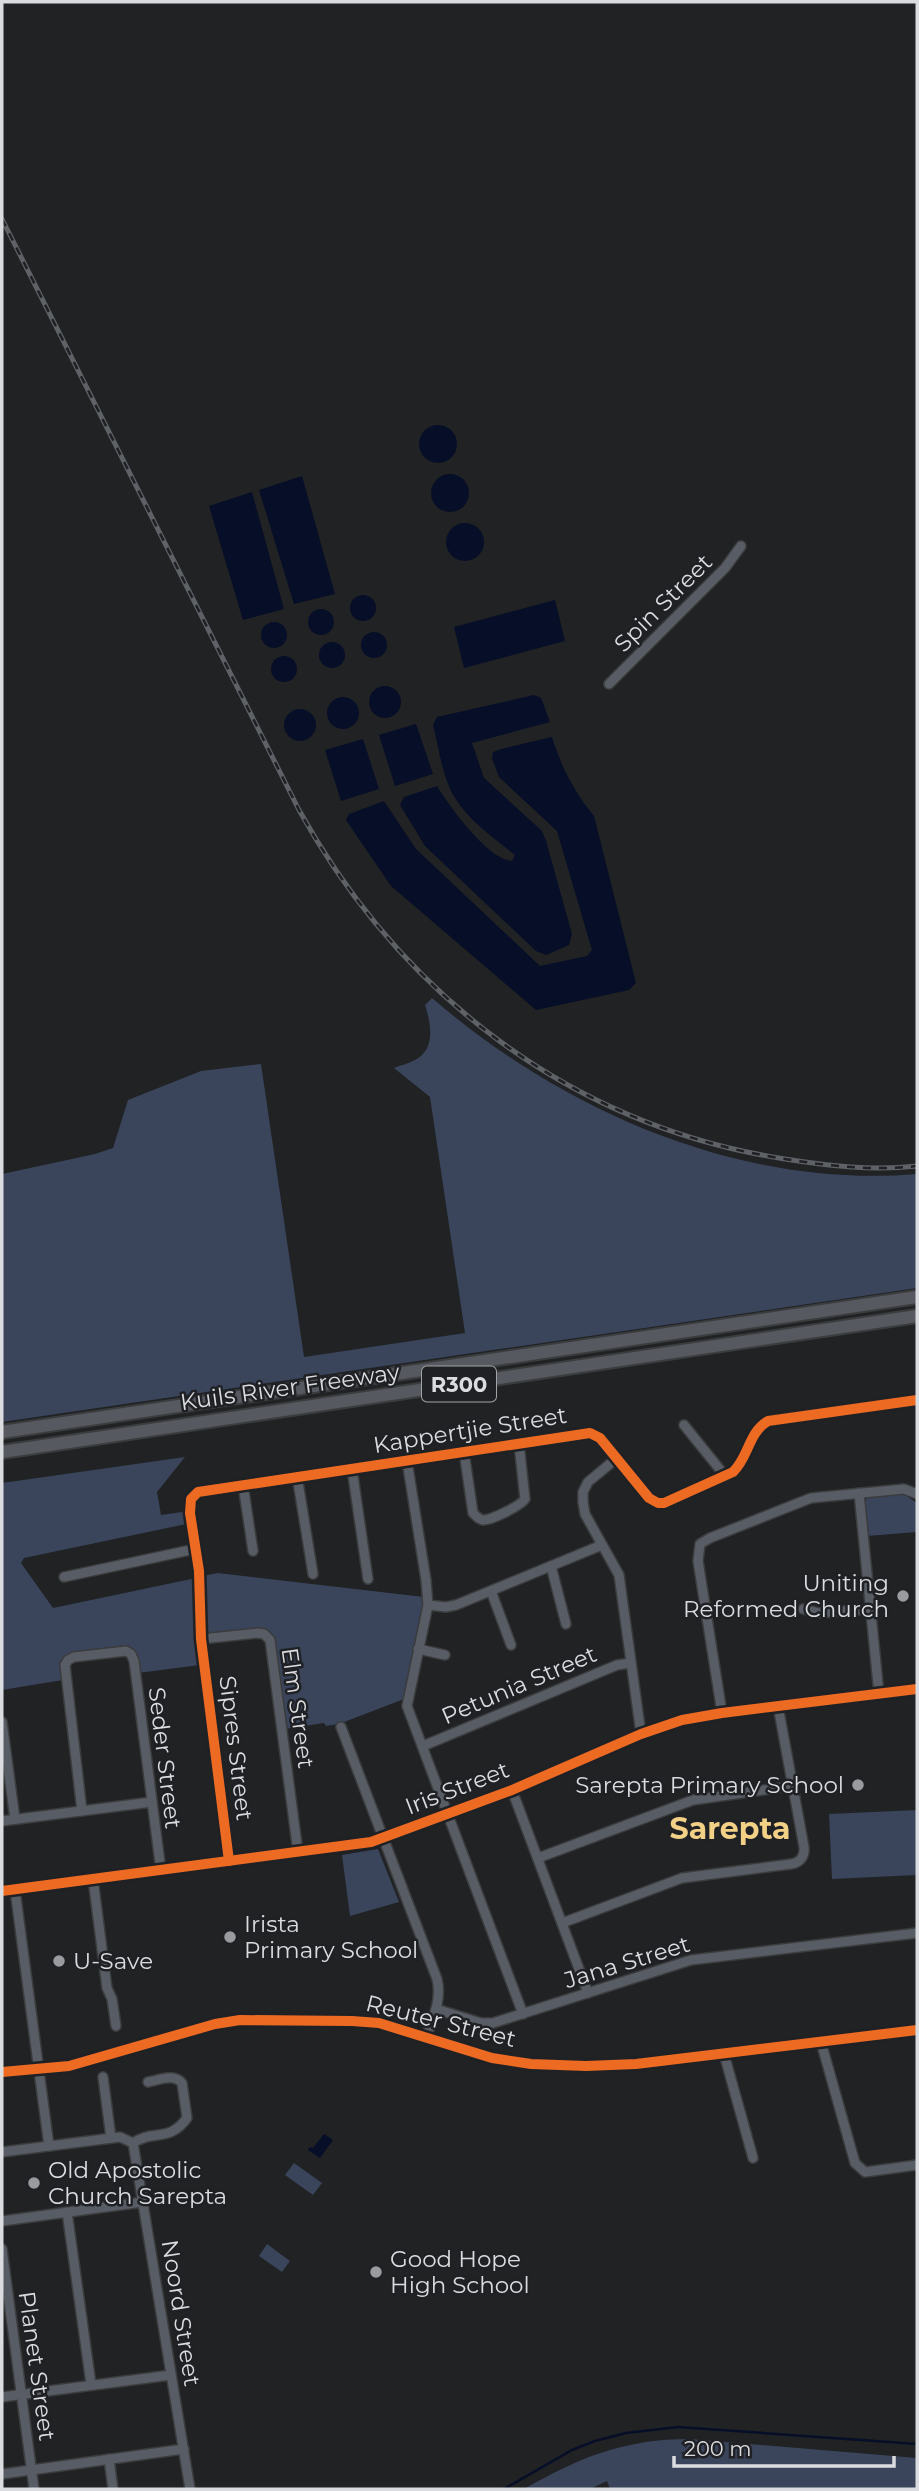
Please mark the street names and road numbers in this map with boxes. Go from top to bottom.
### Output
street label: Spin Street [608,548,718,658]
street label: Kuils River Freeway [179,1358,402,1416]
road number: R300 [422,1366,496,1402]
street label: Kappertjie Street [371,1401,569,1459]
street label: Petunia Street [437,1640,601,1730]
street label: Elm Street [276,1646,320,1770]
street label: Sipres Street [213,1674,259,1822]
street label: Seder Street [142,1686,188,1830]
street label: Iris Street [401,1755,513,1821]
street label: Jana Street [560,1930,693,1995]
street label: Reuter Street [363,1989,519,2053]
street label: Noord Street [156,2238,206,2388]
street label: Planet Street [13,2289,61,2443]

